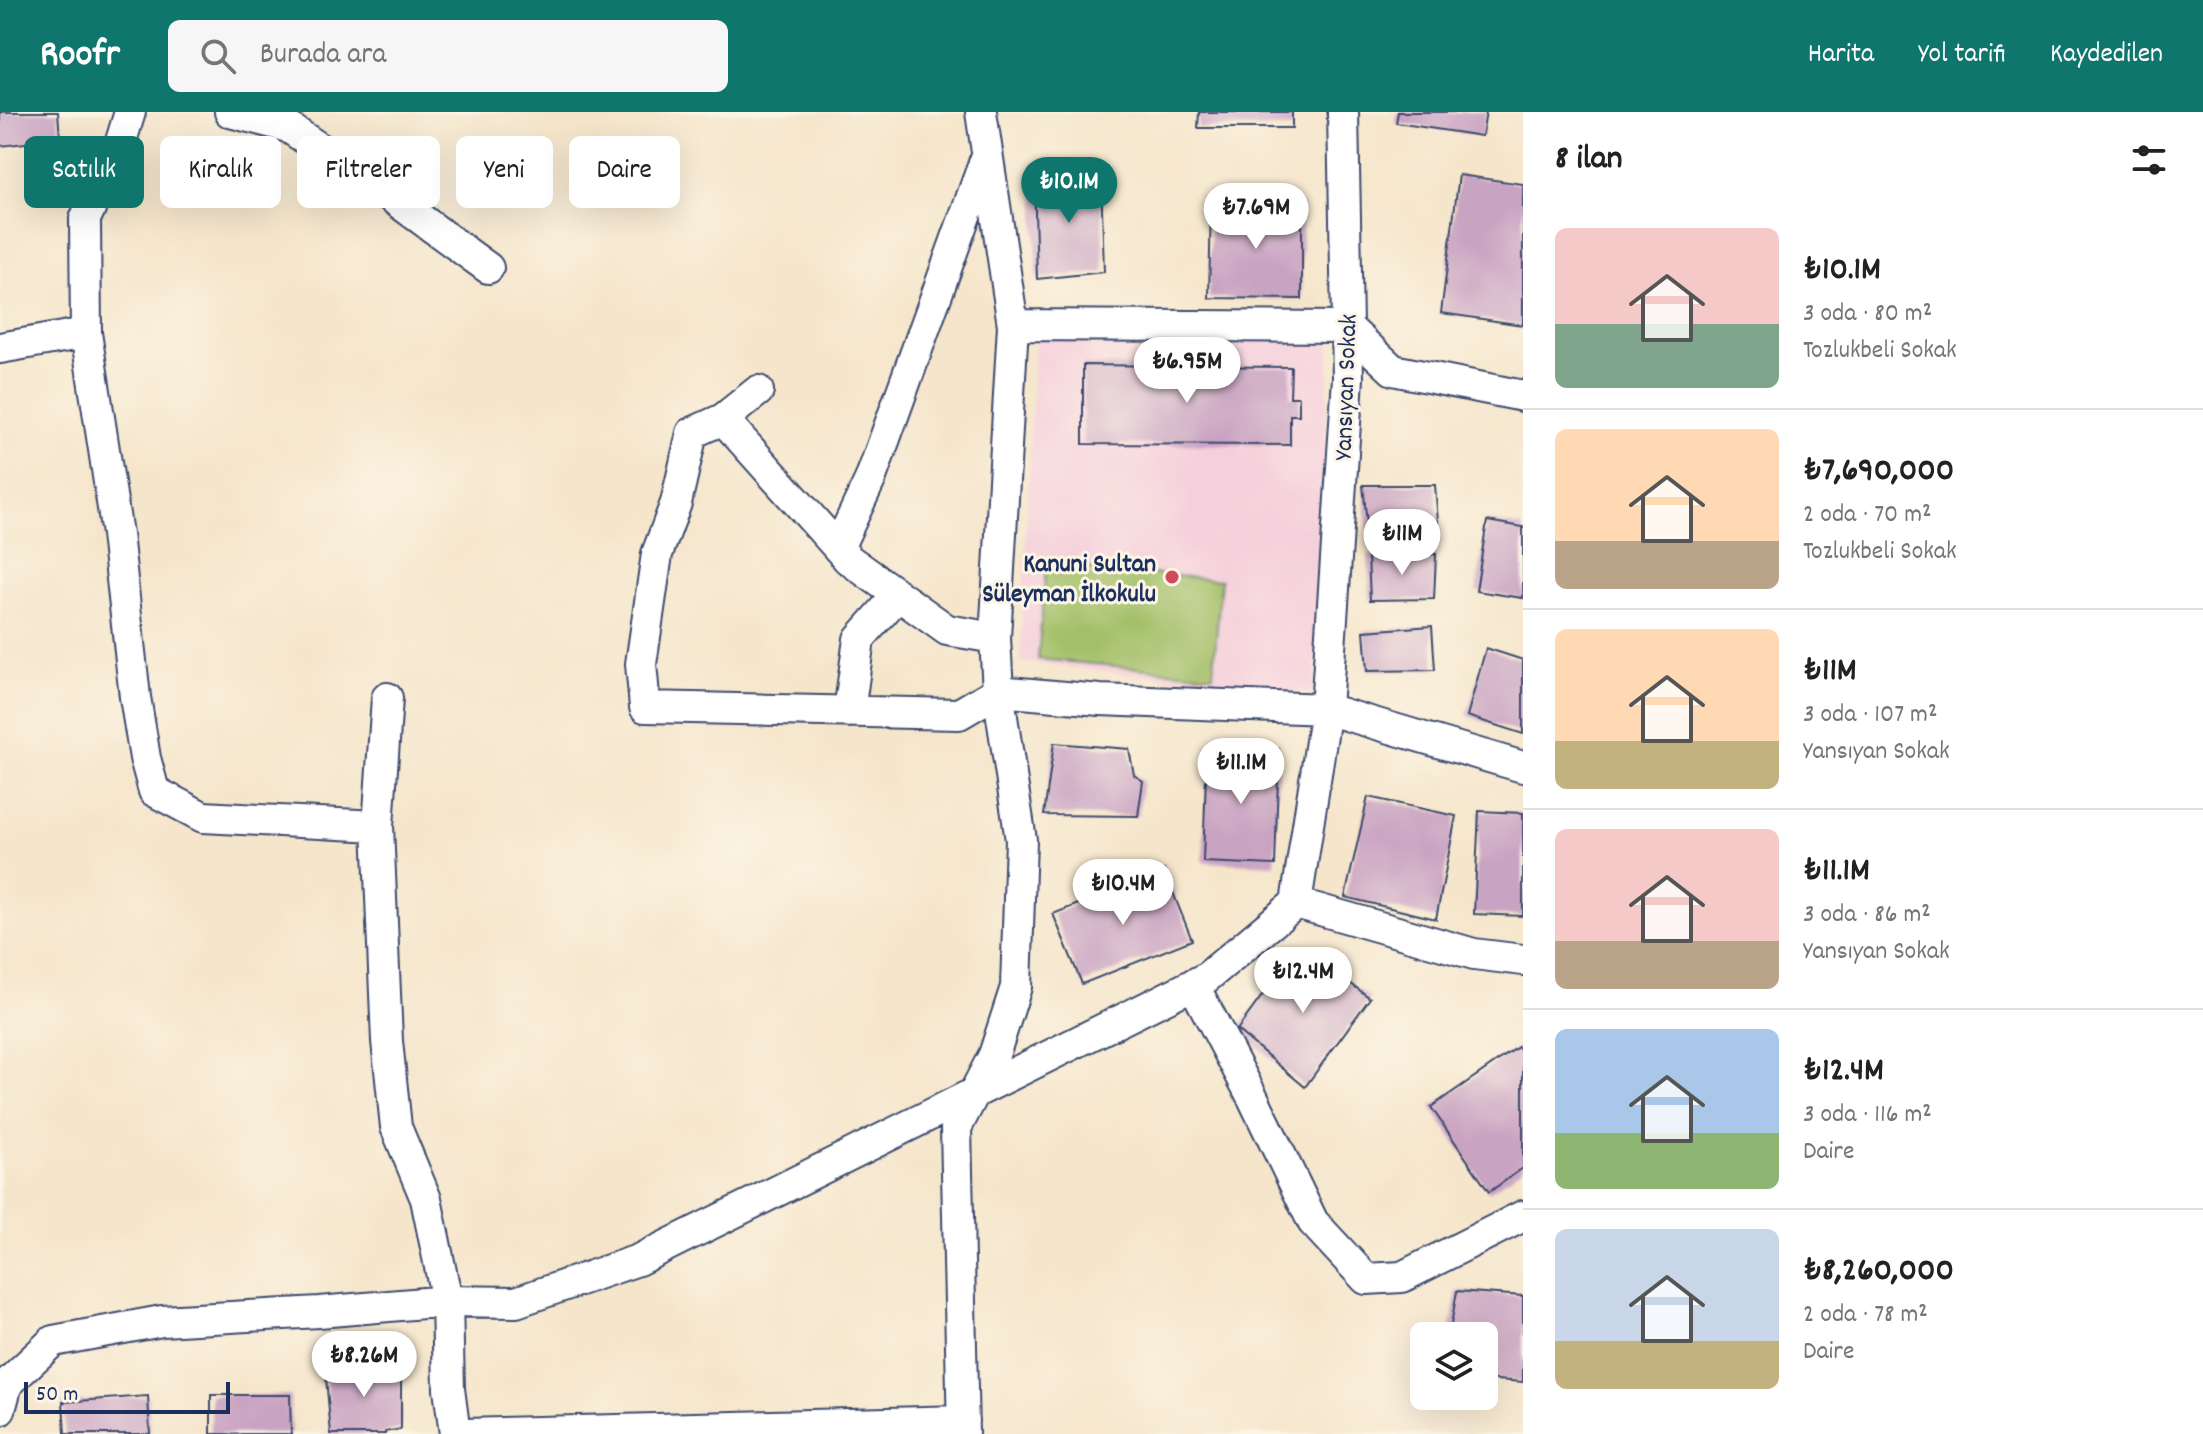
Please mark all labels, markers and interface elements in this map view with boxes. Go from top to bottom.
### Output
search box [168,20,728,92]
text: Roofr [40,29,120,84]
icon: search [196,34,240,78]
text: Burada ara [260,35,386,78]
text: Harita [1808,36,1874,76]
text: Yol tarifi [1918,36,2006,76]
text: Kaydedilen [2050,36,2163,76]
chip: Satılık [24,136,144,208]
chip: Kiralık [160,136,281,208]
chip: Filtreler [297,136,440,208]
chip: Yeni [456,136,553,208]
chip: Daire [569,136,680,208]
text: 8 ilan [1555,136,1622,185]
icon: filters [2127,138,2171,182]
pin: ₺10.1M [1004,157,1134,225]
text: ₺10.1M [1039,164,1099,201]
pin: ₺7.69M [1191,183,1321,251]
text: ₺7.69M [1222,190,1290,227]
text: ₺10.1M [1803,247,1881,296]
icon: home [1619,260,1715,356]
text: 3 oda · 80 m² [1803,296,1932,333]
street label: Yansıyan Sokak [1326,313,1369,461]
text: Tozlukbeli Sokak [1803,333,1957,370]
pin: ₺6.95M [1122,337,1252,405]
text: ₺6.95M [1152,344,1222,381]
text: ₺7,690,000 [1803,448,1954,497]
icon: home [1619,461,1715,557]
text: 2 oda · 70 m² [1803,497,1932,534]
pin: ₺11M [1355,509,1449,577]
text: ₺11M [1381,516,1423,553]
text: Tozlukbeli Sokak [1803,534,1957,571]
place label: Kanuni Sultan Süleyman İlkokulu [982,547,1156,614]
marker: Kanuni Sultan Süleyman İlkokulu [1163,568,1181,586]
text: ₺11M [1803,648,1857,697]
icon: home [1619,661,1715,757]
text: 3 oda · 107 m² [1803,697,1937,734]
text: Yansıyan Sokak [1803,734,1950,771]
pin: ₺11.1M [1176,738,1306,806]
text: ₺11.1M [1215,745,1267,782]
text: ₺11.1M [1803,848,1870,897]
pin: ₺10.4M [1058,859,1188,927]
icon: home [1619,861,1715,957]
text: ₺10.4M [1091,866,1155,903]
text: 3 oda · 86 m² [1803,897,1931,934]
text: Yansıyan Sokak [1803,934,1950,971]
pin: ₺12.4M [1238,947,1368,1015]
text: ₺12.4M [1272,954,1334,991]
text: ₺12.4M [1803,1048,1884,1097]
icon: home [1619,1061,1715,1157]
text: 3 oda · 116 m² [1803,1097,1932,1134]
text: Daire [1803,1134,1854,1171]
text: ₺8,260,000 [1803,1248,1954,1297]
icon: home [1619,1261,1715,1357]
text: 2 oda · 78 m² [1803,1297,1928,1334]
map controls [1410,1322,1498,1410]
button: layers [1410,1322,1498,1410]
pin: ₺8.26M [299,1331,429,1399]
text: Daire [1803,1334,1854,1371]
text: ₺8.26M [330,1338,398,1375]
scale bar [24,1378,230,1414]
text: 50 m [36,1380,78,1411]

